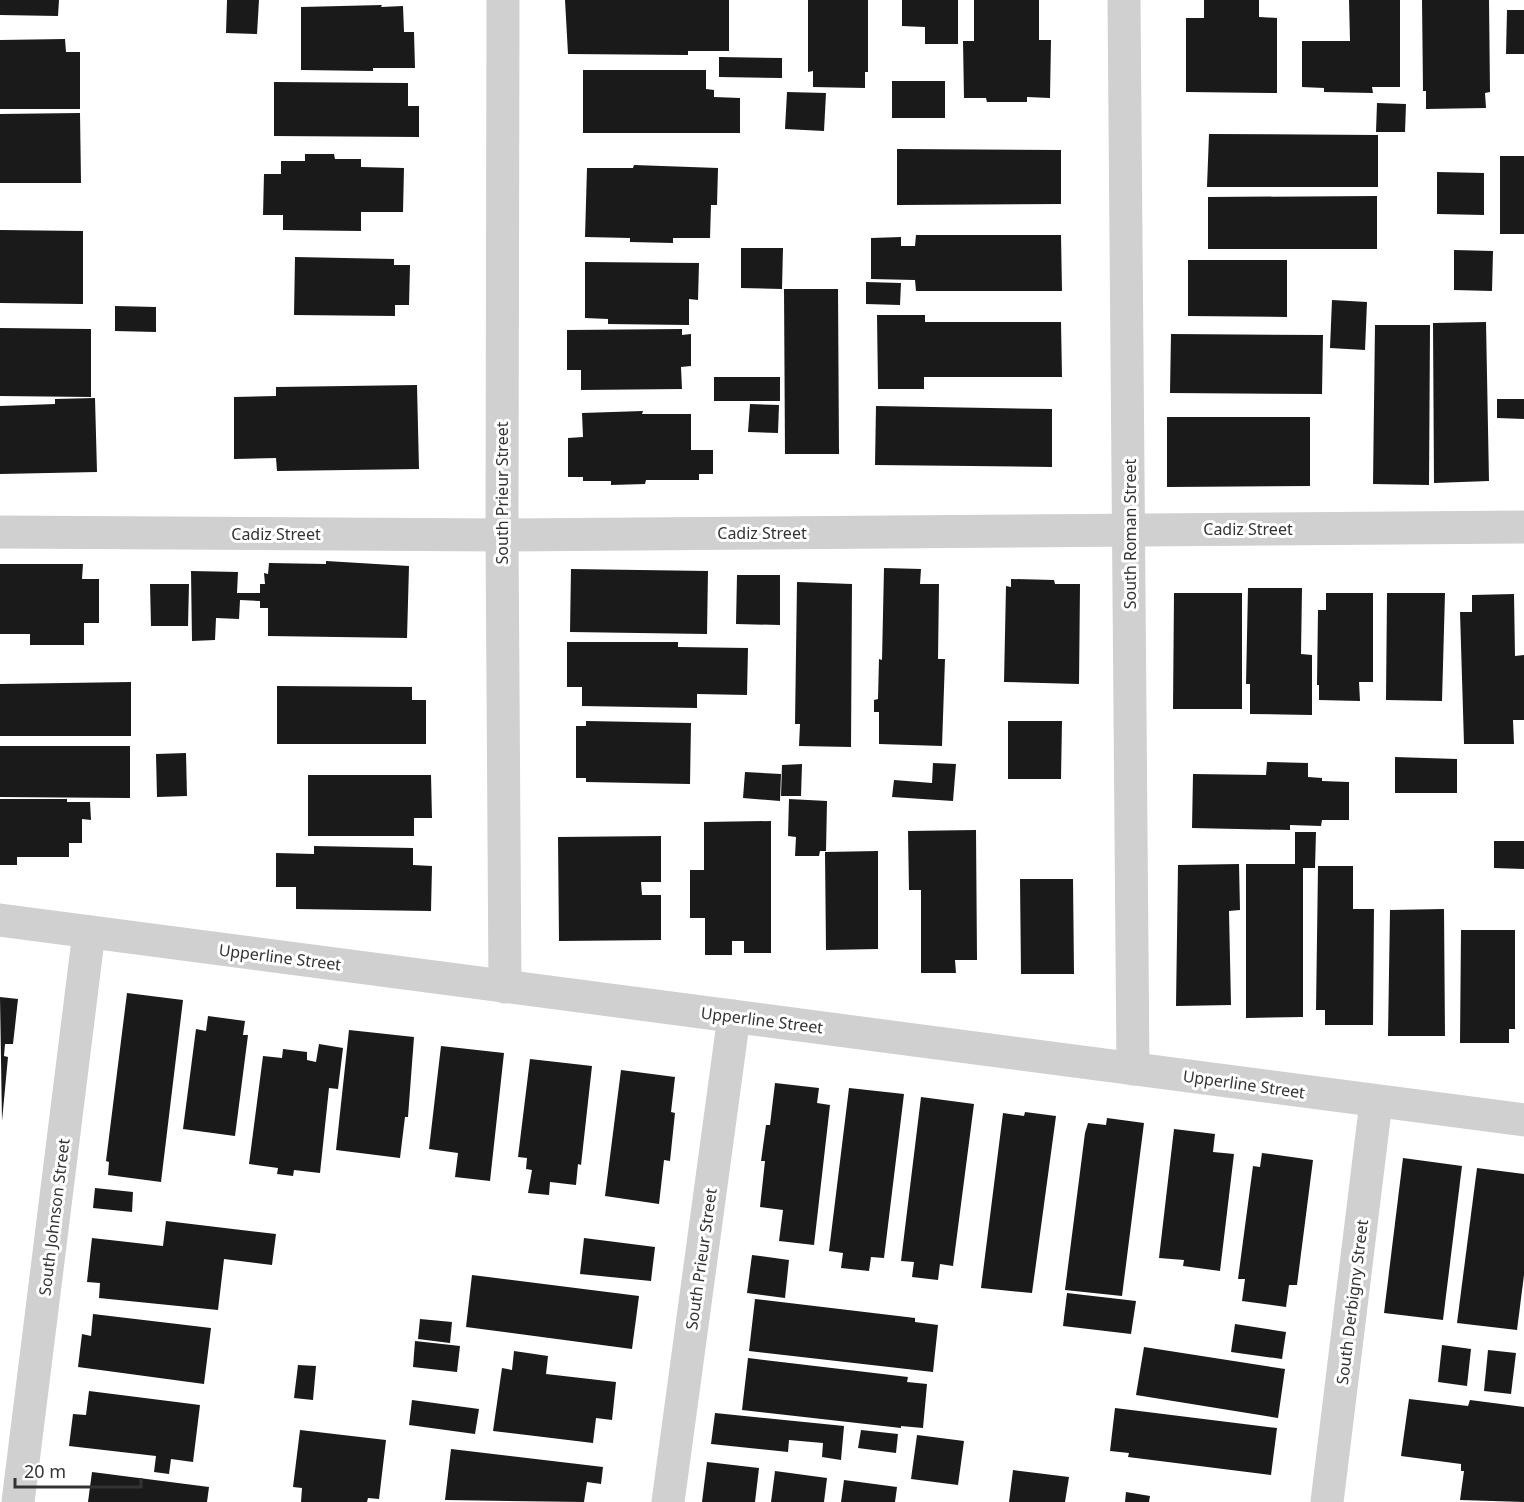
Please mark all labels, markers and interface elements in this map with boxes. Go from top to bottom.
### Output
street label: South Prieur Street [491,421,513,564]
street label: South Roman Street [1119,459,1141,609]
street label: Cadiz Street [1203,518,1293,540]
street label: Cadiz Street [717,522,807,544]
street label: Cadiz Street [231,523,321,545]
street label: Upperline Street [218,939,343,975]
street label: Upperline Street [700,1002,825,1038]
street label: Upperline Street [1182,1065,1307,1103]
street label: South Johnson Street [33,1137,75,1297]
street label: South Prieur Street [680,1186,722,1331]
street label: South Derbigny Street [1331,1218,1373,1386]
scale bar [15,1451,141,1489]
text: 20 m [24,1459,66,1483]

